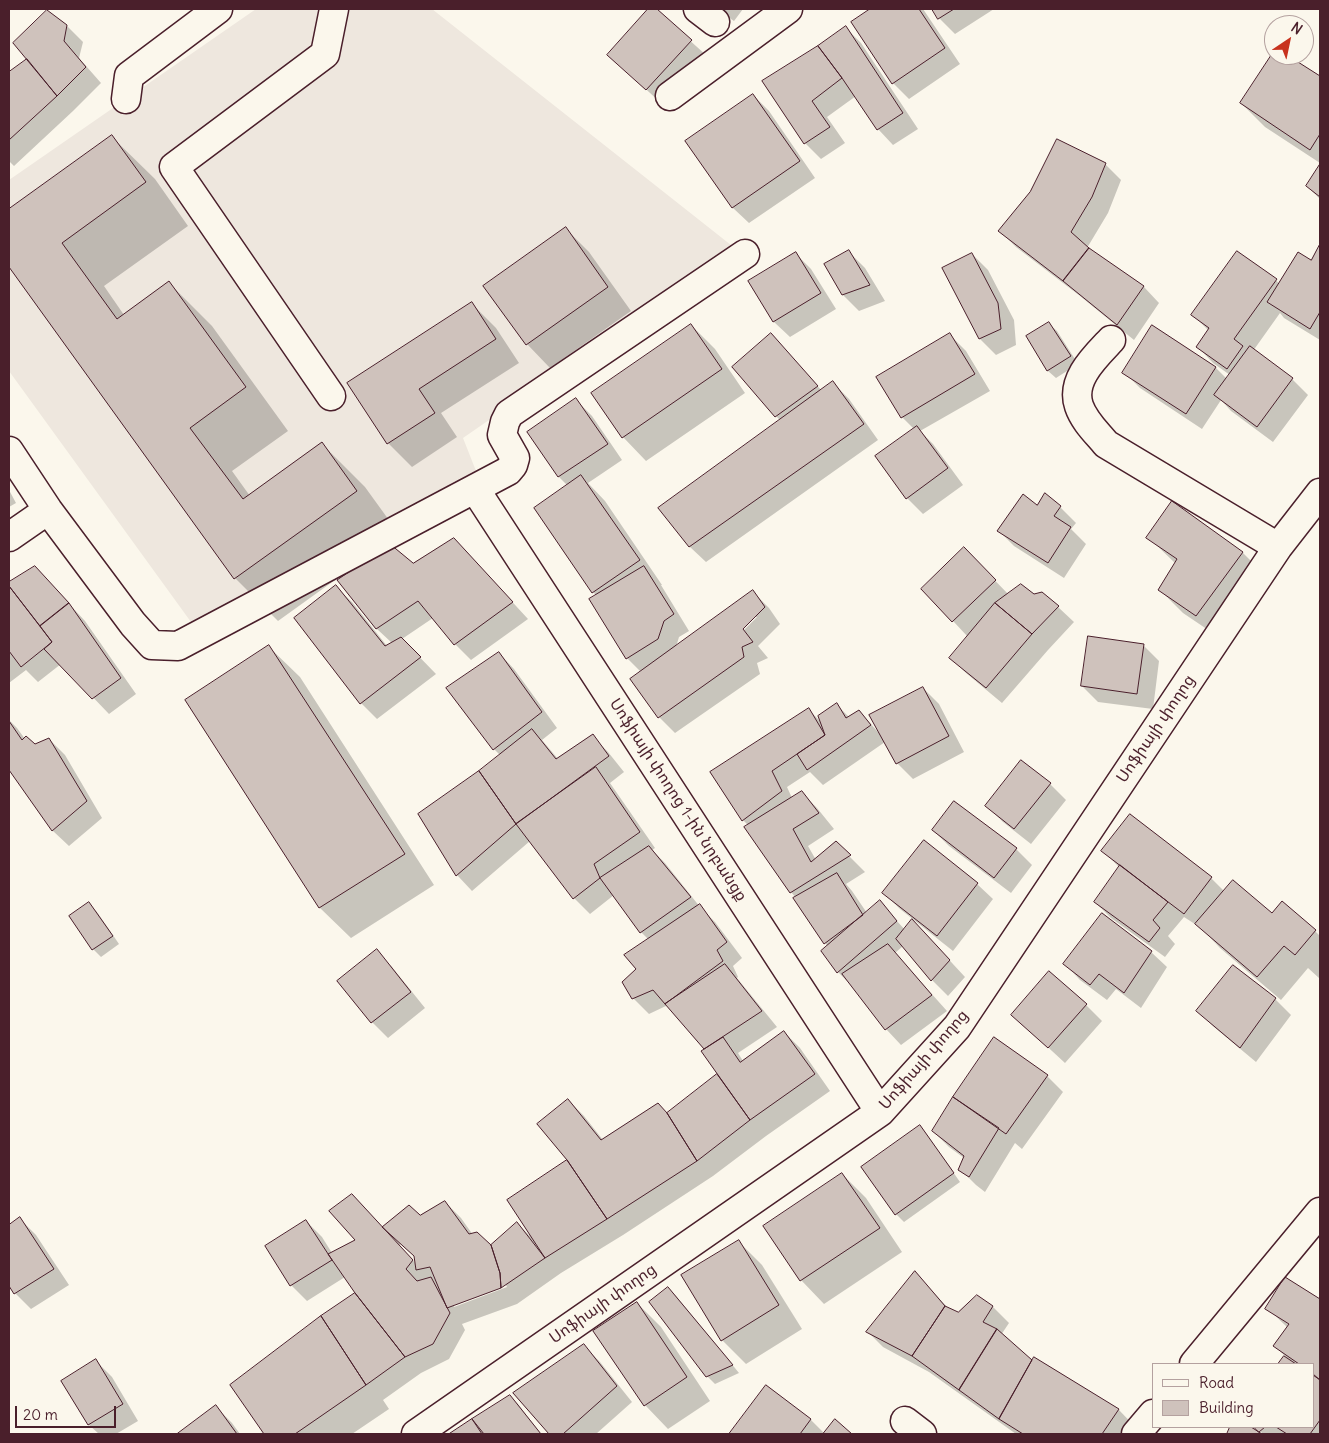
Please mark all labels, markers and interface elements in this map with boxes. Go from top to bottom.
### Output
north arrow [1264,15,1314,65]
text: N [1288,18,1306,39]
street label: Սոֆիայի փողոց [1113,671,1199,787]
street label: Սոֆիայի փողոց 1-ին նրբանցք [605,695,751,905]
street label: Սոֆիայի փողոց [875,1006,973,1114]
street label: Սոֆիայի փողոց [546,1260,660,1348]
legend [1152,1363,1314,1428]
text: Road [1199,1373,1234,1392]
scale bar [18,1396,119,1428]
text: Building [1199,1398,1254,1417]
text: 20 m [23,1405,58,1424]

